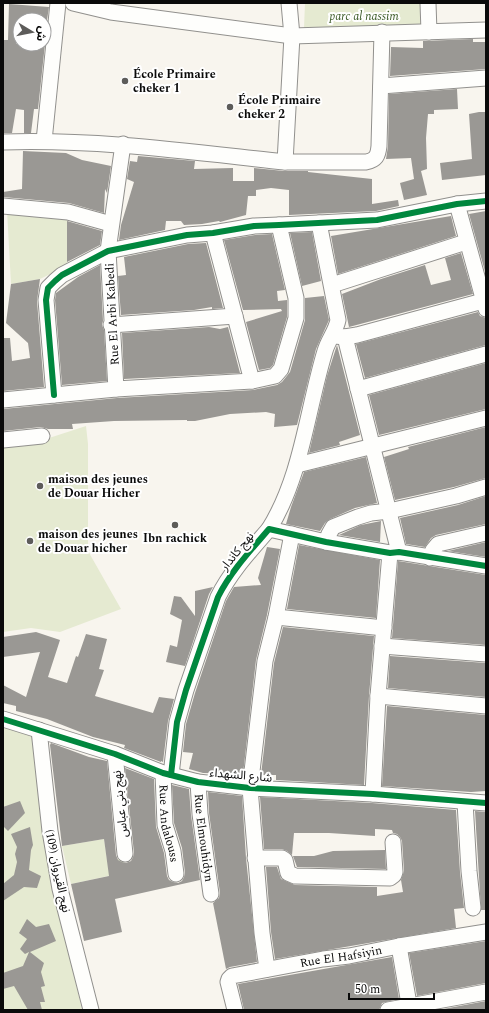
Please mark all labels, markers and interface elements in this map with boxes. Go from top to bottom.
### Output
park label: parc al nassim [328,7,399,26]
north arrow [12,12,52,52]
text: ش [32,25,51,43]
place label: École Primaire cheker 1 [133,65,216,98]
marker: École Primaire cheker 1 [120,76,130,86]
place label: École Primaire cheker 2 [238,91,321,124]
marker: École Primaire cheker 2 [225,102,235,112]
street label: Rue El Arbi Kabedi [100,262,125,366]
place label: maison des jeunes de Douar Hicher [48,470,148,503]
marker: maison des jeunes de Douar Hicher [35,481,45,491]
marker: Ibn rachick [170,520,180,530]
place label: maison des jeunes de Douar hicher [38,525,138,558]
street label: نهج كاندار [215,528,259,576]
place label: Ibn rachick [143,529,208,548]
marker: maison des jeunes de Douar hicher [25,536,35,546]
street label: شارع الشهداء [209,763,273,788]
street label: نهج بني عباس [108,769,133,838]
street label: Rue Andalouss [153,784,183,863]
street label: Rue Elmouhidyn [189,793,218,883]
street label: نهج القيروان (109) [39,828,76,915]
street label: Rue El Hafsiyin [298,941,384,973]
scale bar [349,975,434,1001]
text: 50 m [355,980,380,999]

